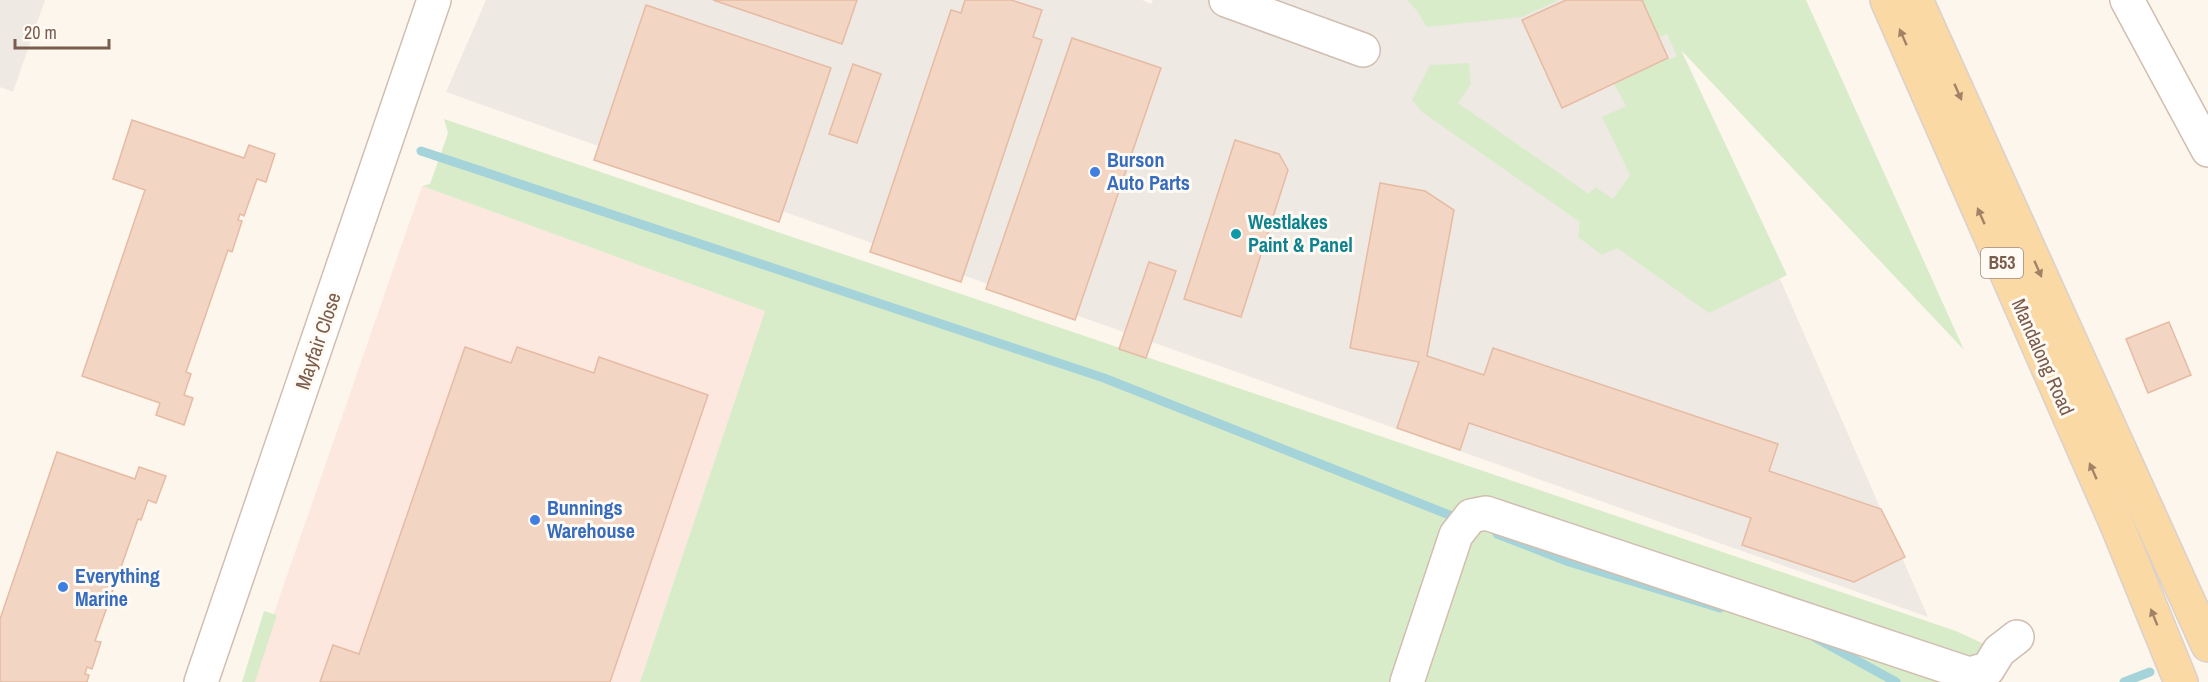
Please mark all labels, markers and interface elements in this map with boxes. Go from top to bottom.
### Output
scale bar [15,12,110,50]
text: 20 m [24,20,57,45]
one-way arrow [1898,28,1908,46]
one-way arrow [1953,83,1962,100]
place label: Burson Auto Parts [1107,146,1190,196]
marker: Burson Auto Parts [1088,165,1102,179]
one-way arrow [1976,206,1986,224]
place label: Westlakes Paint & Panel [1248,208,1353,258]
marker: Westlakes Paint & Panel [1229,227,1243,241]
road number: B53 [1981,248,2023,278]
one-way arrow [2033,261,2043,279]
street label: Mayfair Close [288,289,347,393]
street label: Mandalong Road [2006,294,2081,419]
one-way arrow [2088,462,2098,480]
place label: Bunnings Warehouse [547,494,635,544]
marker: Bunnings Warehouse [528,513,542,527]
place label: Everything Marine [75,562,160,612]
marker: Everything Marine [56,580,70,594]
one-way arrow [2149,608,2158,626]

